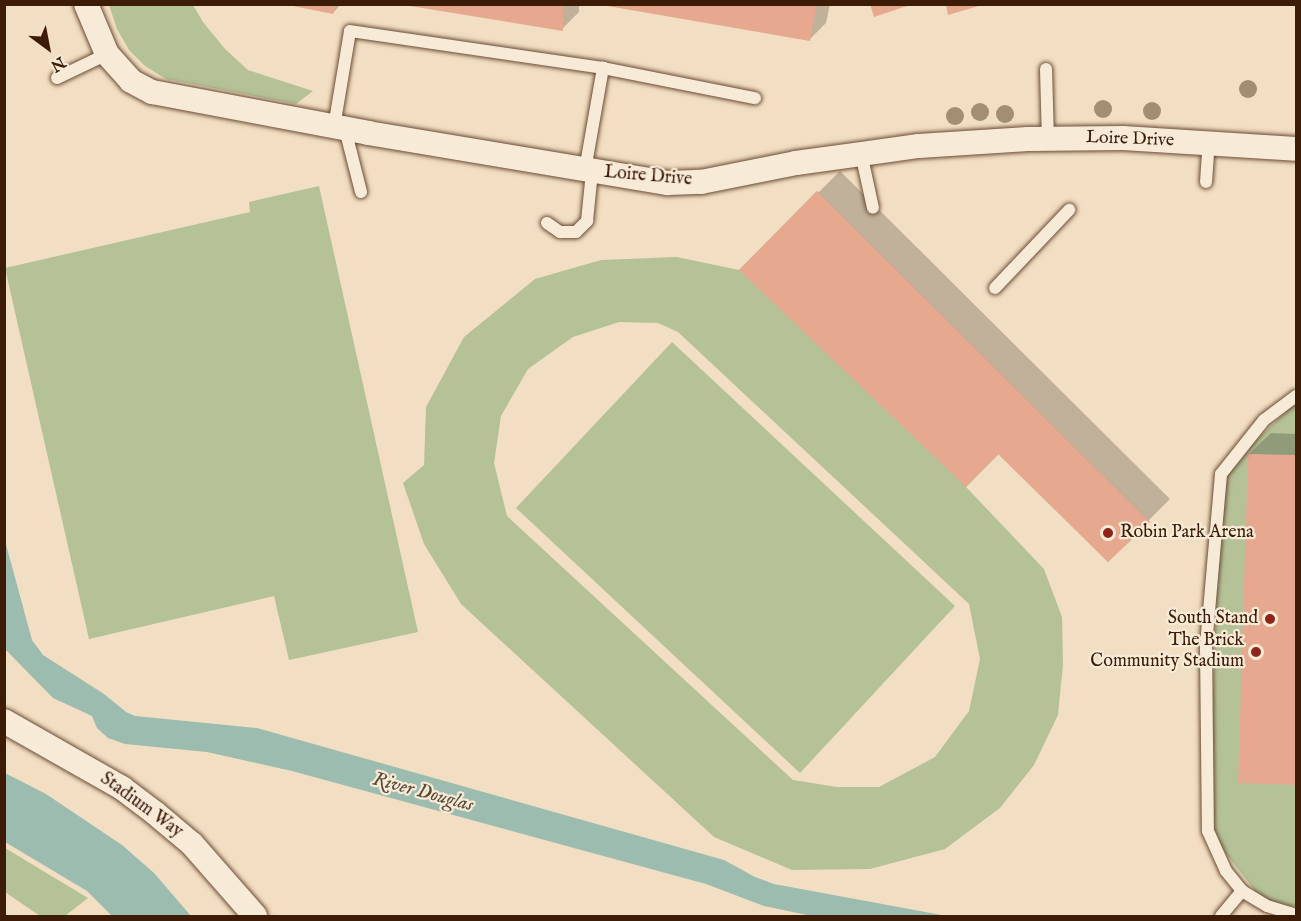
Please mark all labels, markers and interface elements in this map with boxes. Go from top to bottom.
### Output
north arrow [18,18,78,78]
text: N [46,51,69,75]
street label: Loire Drive [1086,128,1174,152]
street label: Loire Drive [603,162,693,192]
place label: Robin Park Arena [1120,522,1254,544]
marker: Robin Park Arena [1101,526,1115,540]
place label: South Stand [1168,608,1258,630]
marker: South Stand [1263,612,1277,626]
place label: The Brick Community Stadium [1090,631,1244,674]
marker: The Brick Community Stadium [1249,645,1263,659]
water label: River Douglas [370,767,476,817]
street label: Stadium Way [95,769,187,843]

